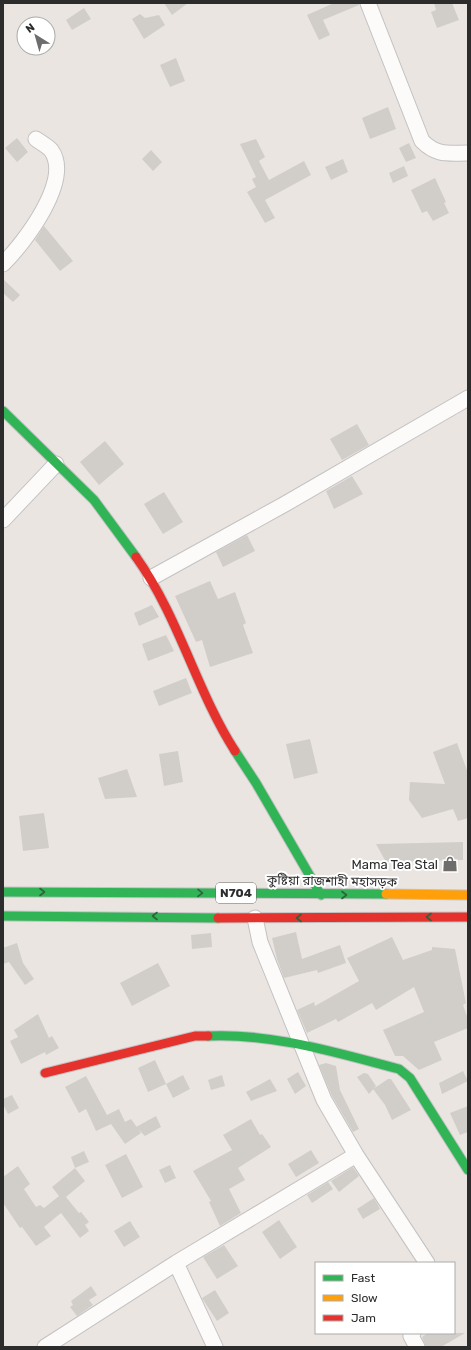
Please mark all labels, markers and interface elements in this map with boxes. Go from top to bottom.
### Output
north arrow [16,16,56,56]
text: N [23,21,37,36]
shop icon: Mama Tea Stal [441,855,459,873]
place label: Mama Tea Stal [351,857,438,872]
street label: কুষ্টিয়া রাজশাহী মহাসড়ক [266,872,398,891]
road number: N704 [216,883,256,903]
one-way arrow [39,888,45,896]
one-way arrow [197,889,203,897]
one-way arrow [341,891,347,899]
one-way arrow [152,912,158,920]
one-way arrow [426,913,432,921]
one-way arrow [296,914,302,922]
legend [315,1262,455,1334]
text: Fast [351,1271,375,1285]
text: Slow [351,1291,378,1305]
text: Jam [351,1311,376,1325]

